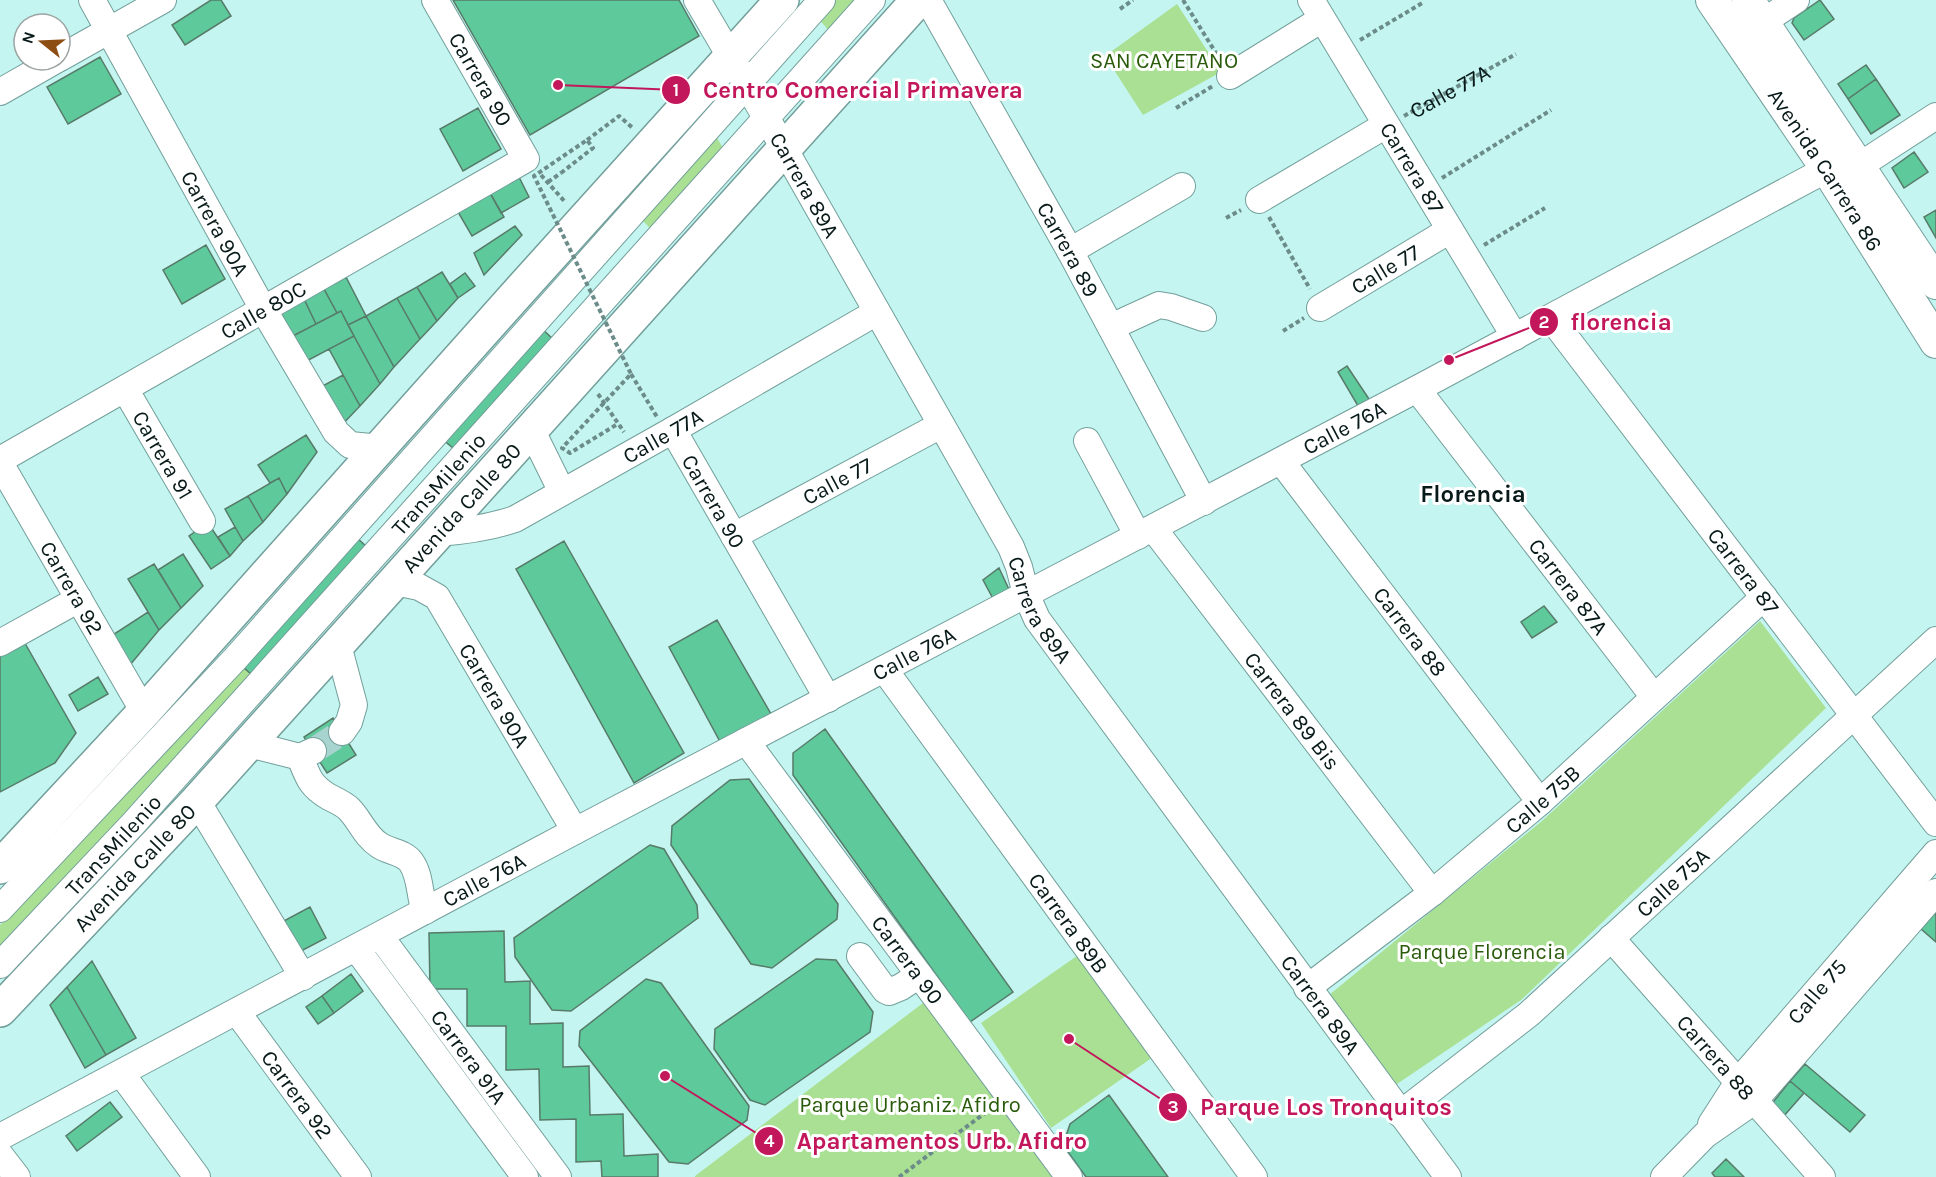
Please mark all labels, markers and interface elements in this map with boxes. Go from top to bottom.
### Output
north arrow [12,12,72,72]
street label: Carrera 90 [443,28,517,131]
text: N [17,29,39,46]
park label: SAN CAYETANO [1090,48,1238,74]
street label: Calle 77A [1405,59,1495,124]
callout: Centro Comercial Primavera [661,69,1035,111]
text: Centro Comercial Primavera [703,76,1023,104]
text: 1 [673,79,679,101]
street label: Avenida Carrera 86 [1762,84,1887,256]
street label: Carrera 87 [1374,118,1449,219]
street label: Carrera 89A [764,128,844,243]
street label: Carrera 90A [175,166,254,281]
street label: Carrera 89 [1031,198,1104,302]
street label: Calle 77 [1347,239,1425,300]
street label: Calle 80C [216,276,311,345]
callout: florencia [1529,301,1684,343]
text: florencia [1570,308,1672,336]
text: 2 [1539,311,1549,333]
street label: Calle 76A [1299,396,1391,461]
street label: Calle 77A [619,403,708,470]
street label: Carrera 91 [126,406,198,504]
street label: TransMilenio [386,428,492,541]
street label: Avenida Calle 80 [397,438,527,579]
street label: Carrera 90 [676,450,750,553]
street label: Calle 77 [798,452,877,511]
district label: Florencia [1420,480,1526,508]
street label: Carrera 87 [1702,523,1784,620]
street label: Carrera 87A [1523,534,1614,641]
street label: Carrera 92 [34,537,108,640]
street label: Carrera 89A [1002,552,1077,669]
street label: Carrera 88 [1367,582,1452,682]
street label: Calle 76A [868,621,961,686]
street label: Carrera 90A [453,639,535,753]
street label: Carrera 89 Bis [1239,647,1345,775]
street label: Calle 75B [1500,760,1586,840]
street label: TransMilenio [60,789,167,901]
street label: Avenida Calle 80 [69,799,202,937]
street label: Calle 75A [1631,843,1715,923]
street label: Calle 76A [438,848,530,913]
street label: Carrera 89B [1023,868,1113,979]
street label: Carrera 90 [866,911,949,1010]
park label: Parque Florencia [1398,939,1566,965]
street label: Carrera 89A [1275,950,1365,1060]
street label: Calle 75 [1782,954,1852,1030]
street label: Carrera 91A [425,1005,512,1110]
street label: Carrera 88 [1671,1010,1760,1106]
street label: Carrera 92 [255,1045,338,1144]
callout: Parque Los Tronquitos [1158,1086,1464,1128]
park label: Parque Urbaniz. Afidro [799,1092,1021,1118]
text: Parque Los Tronquitos [1200,1093,1452,1121]
text: 3 [1167,1096,1179,1118]
callout: Apartamentos Urb. Afidro [754,1120,1099,1162]
text: Apartamentos Urb. Afidro [797,1127,1087,1155]
text: 4 [764,1130,775,1152]

